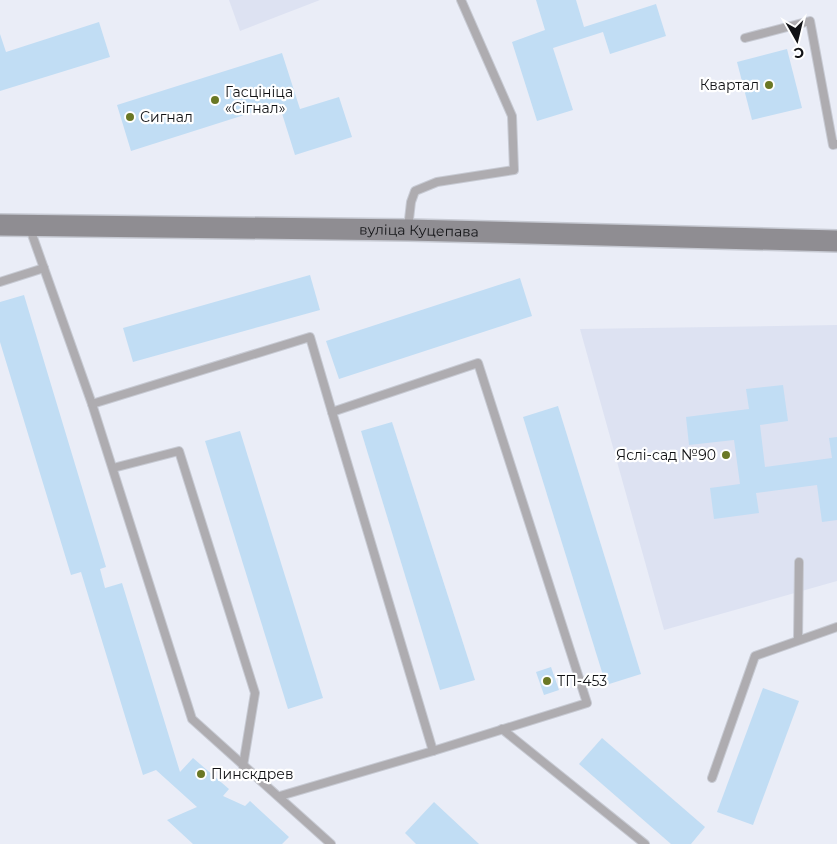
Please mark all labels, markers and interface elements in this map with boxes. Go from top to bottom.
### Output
north arrow [772,15,822,65]
text: С [793,43,805,62]
place label: Квартал [700,76,759,94]
marker: Квартал [763,79,775,91]
place label: Гасцініца «Сігнал» [225,83,293,117]
marker: Гасцініца «Сігнал» [209,94,221,106]
place label: Сигнал [140,108,193,126]
marker: Сигнал [124,111,136,123]
street label: вуліца Куцепава [359,220,479,241]
place label: Яслі-сад №90 [616,446,716,464]
marker: Яслі-сад №90 [720,449,732,461]
place label: ТП-453 [557,672,607,690]
marker: ТП-453 [541,675,553,687]
place label: Пинскдрев [211,765,294,783]
marker: Пинскдрев [195,768,207,780]

